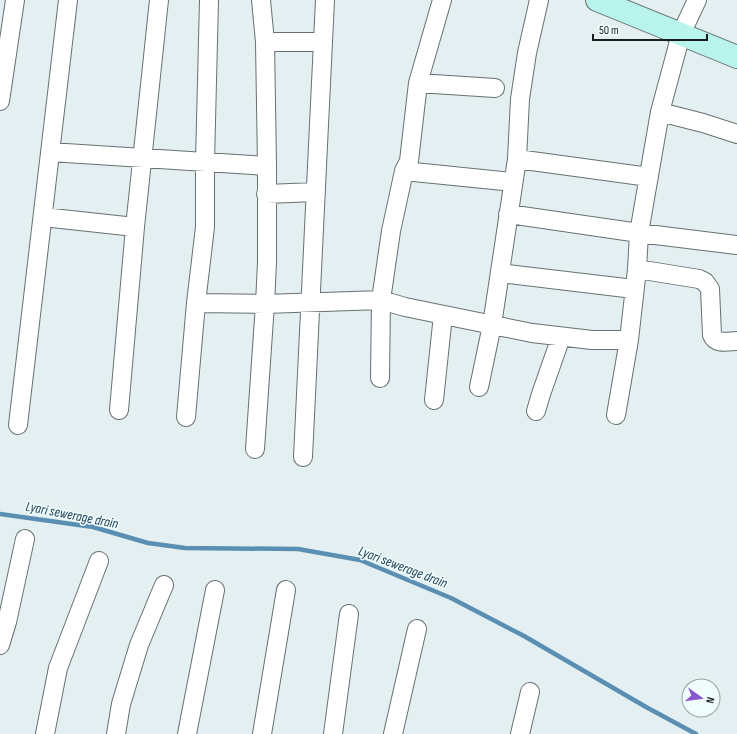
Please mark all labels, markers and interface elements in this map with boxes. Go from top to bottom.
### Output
scale bar [593,16,707,42]
text: 50 m [599,23,619,38]
water label: Lyari sewerage drain [24,498,120,532]
water label: Lyari sewerage drain [356,542,450,592]
north arrow [681,678,721,718]
text: N [703,696,717,705]

